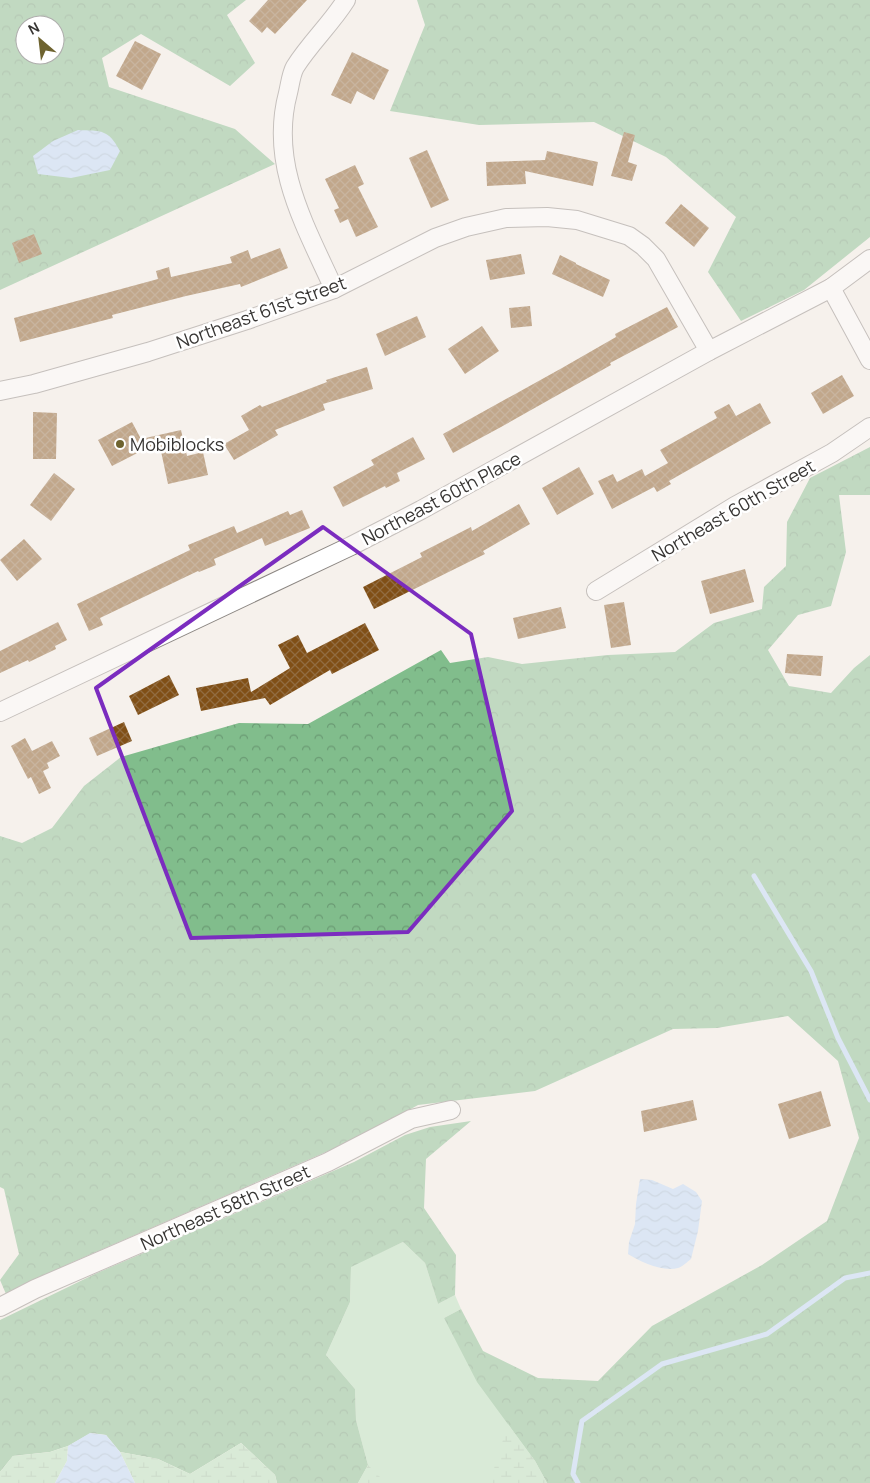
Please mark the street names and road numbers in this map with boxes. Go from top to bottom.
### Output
street label: Northeast 61st Street [173,270,349,354]
street label: Northeast 60th Place [357,446,525,550]
street label: Northeast 60th Street [647,453,819,567]
street label: Northeast 58th Street [136,1159,314,1255]

